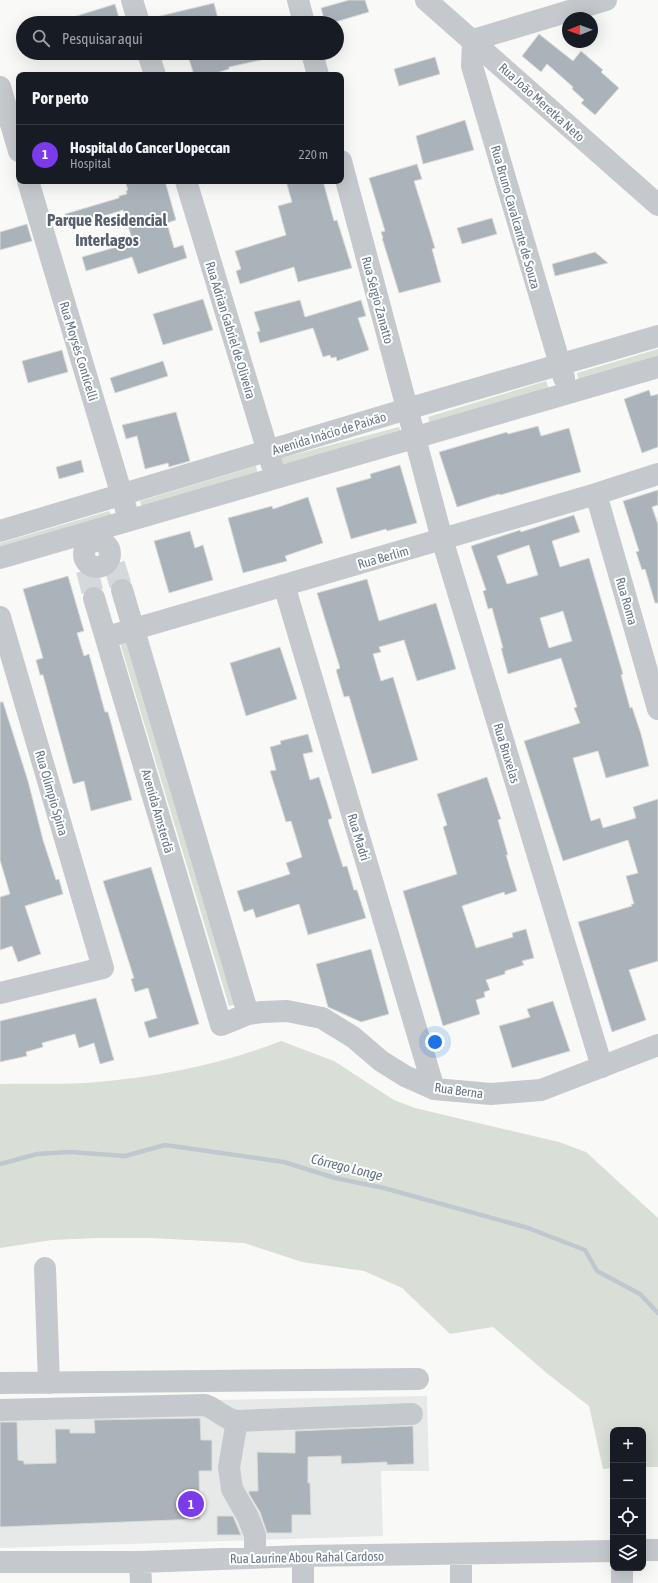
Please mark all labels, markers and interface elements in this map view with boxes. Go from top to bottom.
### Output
north arrow [562,12,598,48]
search box [16,16,344,60]
icon: search [30,27,52,49]
text: Pesquisar aqui [62,30,143,47]
street label: Rua João Meretka Neto [496,60,587,145]
text: Por perto [32,88,89,108]
text: Hospital do Cancer Uopeccan [70,139,230,156]
street label: Rua Bruno Cavalcante de Souza [488,144,543,291]
text: 1 [42,147,48,162]
text: 220 m [299,147,328,162]
text: Hospital [70,156,111,171]
district label: Parque Residencial Interlagos [47,210,167,250]
street label: Rua Sérgio Zanatto [359,255,396,345]
street label: Rua Adrian Gabriel de Oliveira [202,260,259,401]
street label: Rua Moysés Conticelli [56,300,101,403]
street label: Avenida Inácio de Paixão [270,409,388,458]
street label: Rua Berlim [356,543,410,572]
street label: Rua Roma [613,576,640,627]
street label: Rua Bruxelas [490,721,523,785]
street label: Rua Olímpio Spina [32,749,71,838]
street label: Avenida Amsterdã [138,767,177,855]
street label: Rua Madri [344,812,373,862]
your location [425,1032,445,1052]
street label: Rua Berna [434,1080,484,1101]
water label: Córrego Longe [310,1150,384,1184]
map controls [610,1427,646,1571]
button: + [610,1427,646,1463]
button: − [610,1463,646,1499]
pin: 1 [178,1489,204,1519]
button: locate [610,1499,646,1535]
button: layers [610,1535,646,1571]
street label: Rua Laurine Abou Rahal Cardoso [230,1549,384,1566]

